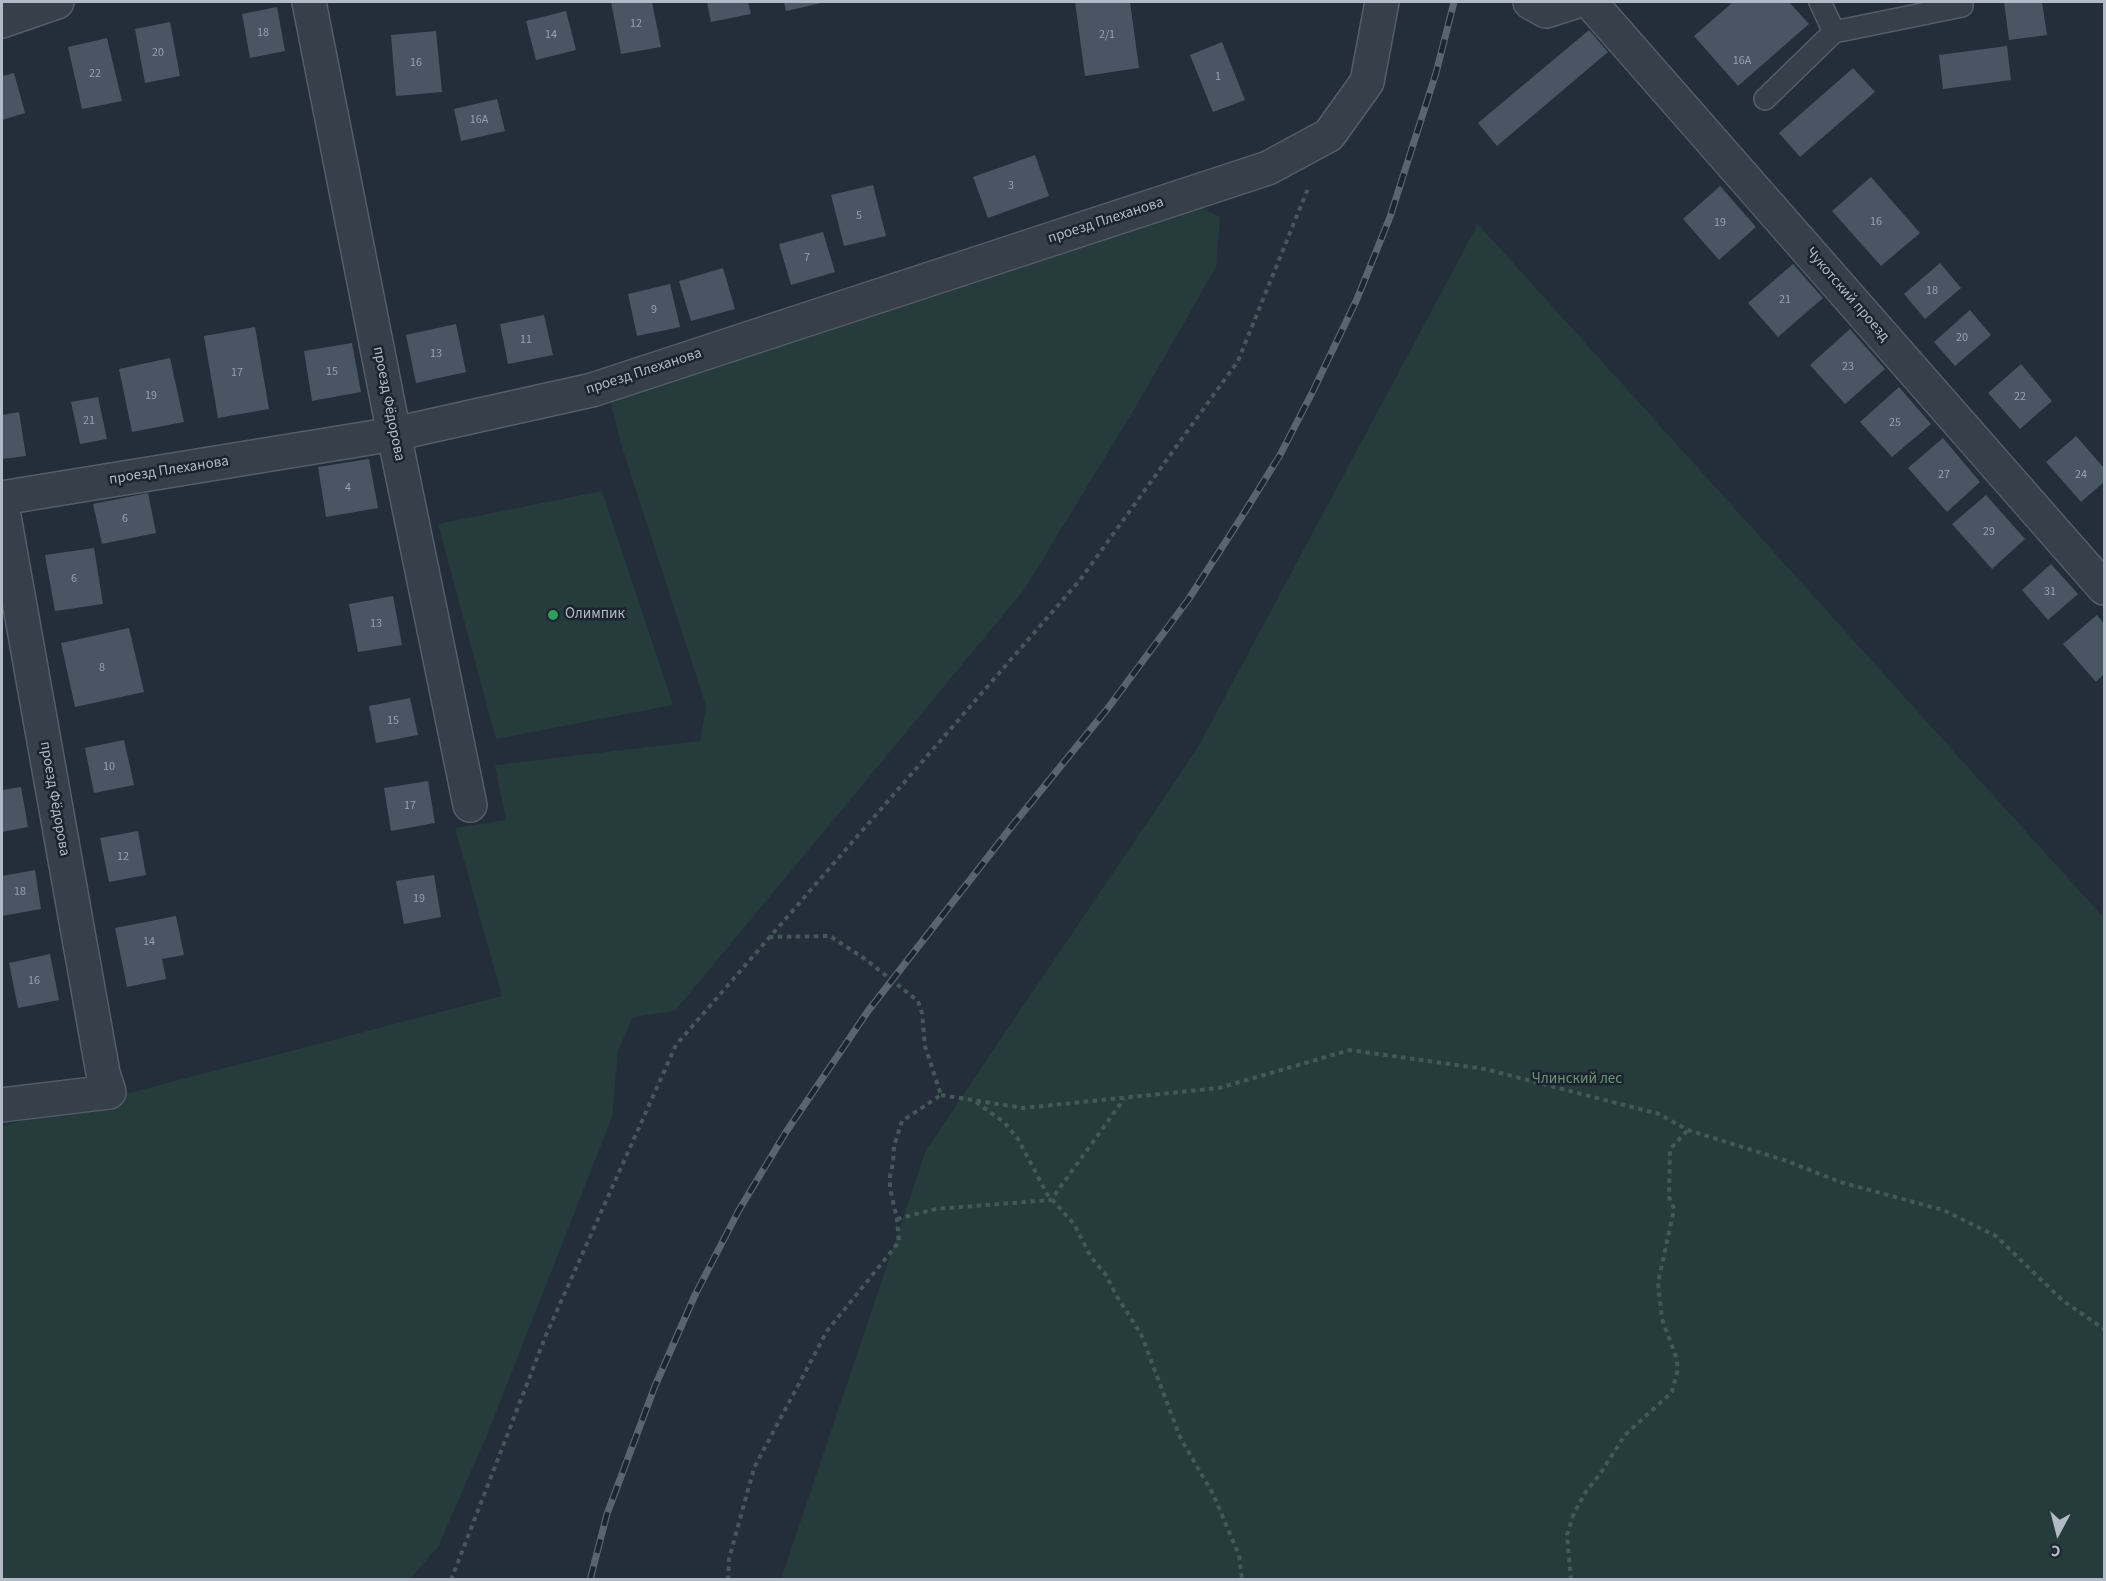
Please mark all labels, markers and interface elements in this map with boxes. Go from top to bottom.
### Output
house number: 12 [630,17,642,31]
house number: 18 [257,26,269,40]
house number: 14 [545,28,557,42]
house number: 2/1 [1099,28,1115,42]
house number: 20 [152,46,164,60]
house number: 16А [1733,54,1751,68]
house number: 16 [410,56,422,70]
house number: 22 [89,67,101,81]
house number: 1 [1215,70,1221,84]
house number: 16А [470,113,488,127]
house number: 3 [1008,179,1014,193]
street label: проезд Плеханова [1046,194,1166,248]
house number: 5 [856,209,862,223]
house number: 16 [1870,215,1882,229]
house number: 19 [1714,216,1726,230]
street label: Чукотский проезд [1801,244,1893,346]
house number: 7 [804,251,810,265]
house number: 18 [1926,284,1938,298]
house number: 21 [1779,293,1791,307]
house number: 9 [651,303,657,317]
house number: 20 [1956,331,1968,345]
house number: 11 [520,333,532,347]
street label: проезд Фёдорова [368,345,408,463]
street label: проезд Плеханова [584,345,704,399]
house number: 13 [430,347,442,361]
house number: 23 [1842,360,1854,374]
house number: 15 [326,365,338,379]
house number: 17 [231,366,243,380]
house number: 19 [145,389,157,403]
house number: 22 [2014,390,2026,404]
house number: 21 [83,414,95,428]
house number: 25 [1889,416,1901,430]
street label: проезд Плеханова [108,453,230,489]
house number: 27 [1938,468,1950,482]
house number: 24 [2075,468,2087,482]
house number: 4 [345,481,351,495]
house number: 6 [122,512,128,526]
house number: 29 [1983,525,1995,539]
house number: 6 [71,572,77,586]
house number: 31 [2044,585,2056,599]
place label: Олимпик [565,606,625,624]
marker: Олимпик [546,608,560,622]
house number: 13 [370,617,382,631]
house number: 8 [99,661,105,675]
house number: 15 [387,714,399,728]
street label: проезд Фёдорова [35,740,73,858]
house number: 10 [103,760,115,774]
house number: 17 [404,799,416,813]
house number: 12 [117,850,129,864]
house number: 18 [14,885,26,899]
house number: 19 [413,892,425,906]
house number: 14 [143,935,155,949]
house number: 16 [28,974,40,988]
park label: Члинский лес [1532,1071,1622,1089]
north arrow [2028,1503,2088,1563]
text: С [2050,1539,2062,1562]

